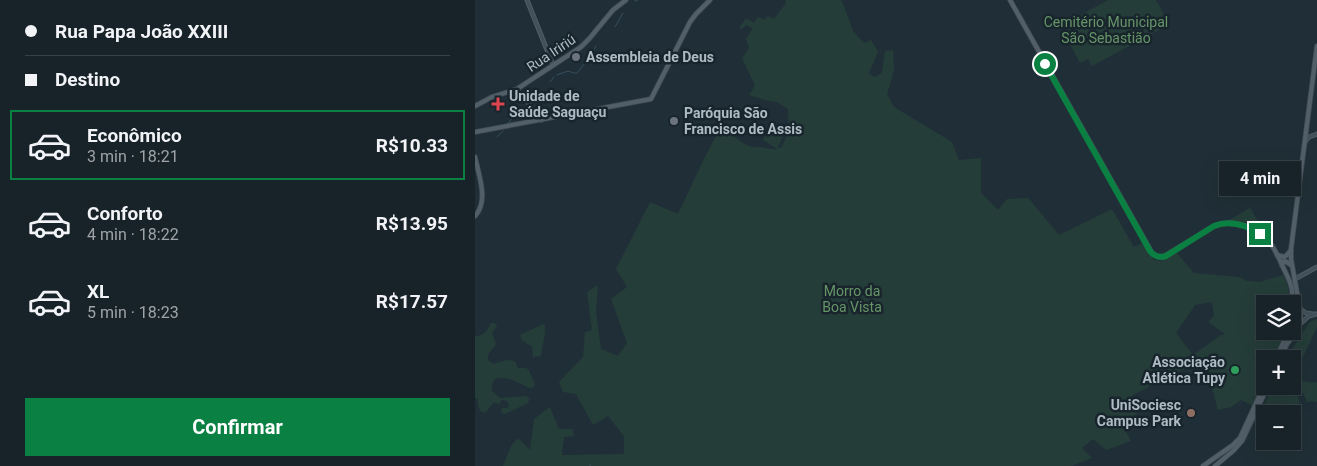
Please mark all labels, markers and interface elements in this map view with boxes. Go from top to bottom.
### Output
park label: Cemitério Municipal São Sebastião [1044,14,1168,46]
text: Rua Papa João XXIII [55,20,228,43]
street label: Rua Iririú [524,31,578,75]
place label: Assembleia de Deus [586,49,714,65]
marker: Assembleia de Deus [570,51,582,63]
route start [1034,53,1056,75]
text: Destino [55,68,120,91]
place label: Unidade de Saúde Saguaçu [509,88,607,120]
marker: Unidade de Saúde Saguaçu [491,97,505,111]
place label: Paróquia São Francisco de Assis [684,105,802,137]
marker: Paróquia São Francisco de Assis [668,115,680,127]
icon: car [27,123,72,168]
text: Econômico [87,124,182,147]
text: R$10.33 [376,134,448,157]
text: 3 min · 18:21 [87,147,179,166]
callout: 4 min [1219,162,1301,196]
text: 4 min [1240,169,1280,188]
icon: car [27,201,72,246]
text: Conforto [87,202,163,225]
text: R$13.95 [376,212,448,235]
route end [1249,223,1271,245]
text: 4 min · 18:22 [87,225,179,244]
icon: car [27,279,72,324]
text: XL [87,280,109,303]
park label: Morro da Boa Vista [822,283,882,315]
text: R$17.57 [376,290,448,313]
map controls [1256,295,1301,450]
button: layers [1256,295,1301,340]
text: 5 min · 18:23 [87,303,179,322]
button: + [1256,350,1301,395]
place label: Associação Atlética Tupy [1143,354,1226,386]
marker: Associação Atlética Tupy [1229,364,1241,376]
place label: UniSociesc Campus Park [1097,397,1182,429]
button: Confirmar [25,398,450,456]
button: − [1256,405,1301,450]
marker: UniSociesc Campus Park [1185,407,1197,419]

